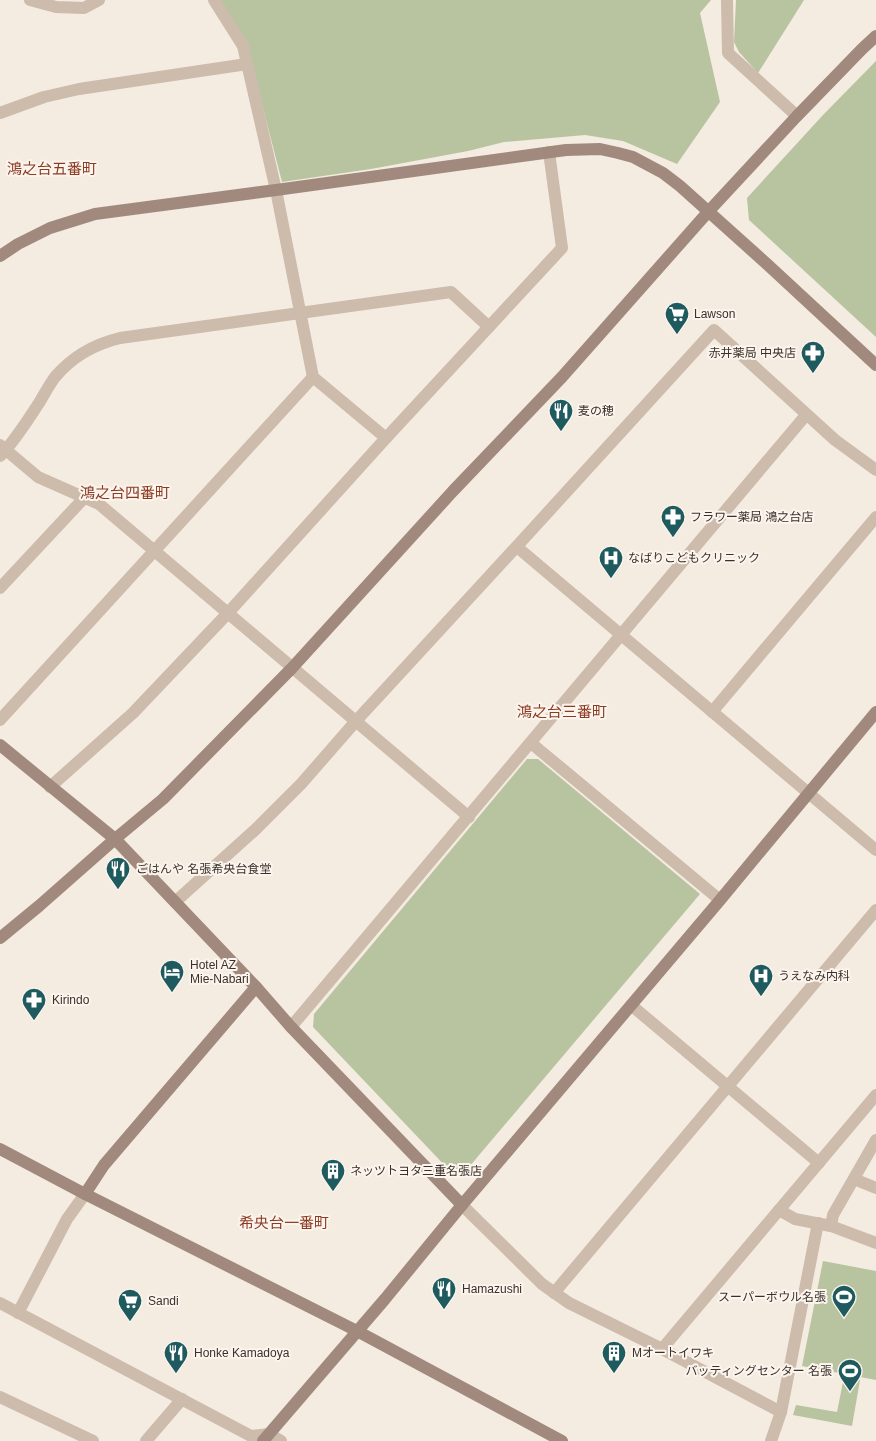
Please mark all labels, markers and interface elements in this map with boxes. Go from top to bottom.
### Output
district label: 鴻之台五番町 [7,160,97,177]
supermarket icon: Lawson [664,301,690,335]
place label: Lawson [694,307,735,321]
pharmacy icon: 赤井薬局 中央店 [800,340,826,374]
place label: 赤井薬局 中央店 [709,346,796,360]
restaurant icon: 麦の穂 [548,398,574,432]
place label: 麦の穂 [578,404,614,418]
district label: 鴻之台四番町 [80,484,170,501]
pharmacy icon: フラワー薬局 鴻之台店 [660,504,686,538]
place label: フラワー薬局 鴻之台店 [690,510,813,524]
hospital icon: なばりこどもクリニック [598,545,624,579]
place label: なばりこどもクリニック [628,551,760,565]
district label: 鴻之台三番町 [517,703,607,720]
restaurant icon: ごはんや 名張希央台食堂 [105,856,131,890]
place label: ごはんや 名張希央台食堂 [136,862,271,876]
place label: Hotel AZ Mie-Nabari [190,958,249,986]
hotel icon: Hotel AZ Mie-Nabari [159,959,185,993]
hospital icon: うえなみ内科 [748,963,774,997]
place label: うえなみ内科 [778,969,850,983]
pharmacy icon: Kirindo [21,987,47,1021]
place label: Kirindo [52,993,90,1007]
building icon: ネッツトヨタ三重名張店 [320,1158,346,1192]
place label: ネッツトヨタ三重名張店 [350,1164,482,1178]
district label: 希央台一番町 [239,1214,329,1231]
restaurant icon: Hamazushi [431,1276,457,1310]
place label: Hamazushi [462,1282,522,1296]
sports icon: スーパーボウル名張 [831,1284,857,1318]
supermarket icon: Sandi [117,1288,143,1322]
place label: スーパーボウル名張 [718,1290,826,1304]
place label: Sandi [148,1294,179,1308]
restaurant icon: Honke Kamadoya [163,1340,189,1374]
building icon: Mオートイワキ [601,1340,627,1374]
place label: Honke Kamadoya [194,1346,290,1360]
place label: Mオートイワキ [632,1346,714,1360]
sports icon: バッティングセンター 名張 [837,1358,863,1392]
place label: バッティングセンター 名張 [685,1364,832,1378]

